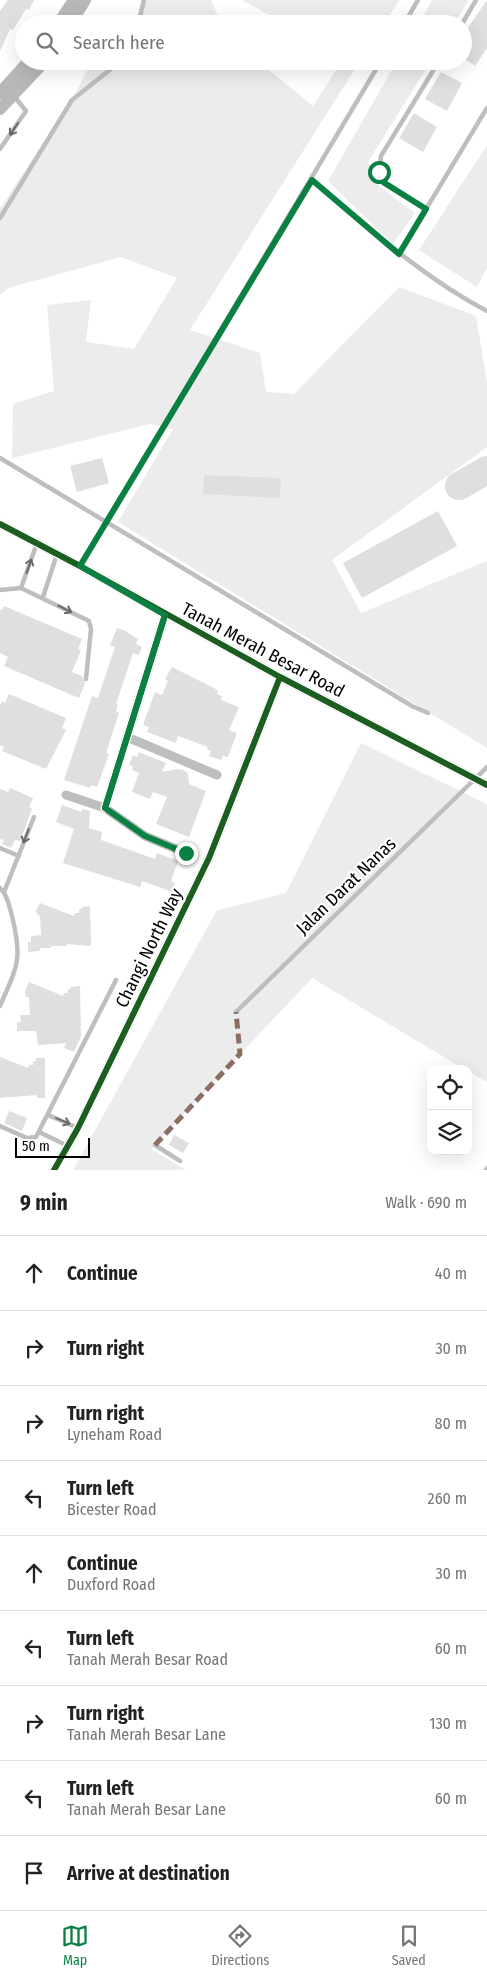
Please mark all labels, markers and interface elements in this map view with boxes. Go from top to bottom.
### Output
search box [15,15,472,70]
icon: search [33,29,61,57]
text: Search here [73,31,165,54]
one-way arrow [8,122,19,136]
route start [368,161,391,184]
one-way arrow [25,558,34,574]
street label: Tanah Merah Besar Road [178,598,348,702]
one-way arrow [57,605,72,614]
one-way arrow [21,828,30,843]
street label: Jalan Darat Nanas [292,833,401,939]
route end [175,842,198,865]
street label: Changi North Way [111,885,187,1011]
map controls [427,1065,472,1155]
button: locate [427,1065,472,1110]
button: layers [427,1110,472,1155]
one-way arrow [55,1117,70,1127]
scale bar [15,1135,90,1158]
text: 50 m [22,1138,50,1155]
text: 9 min [20,1190,68,1216]
text: Walk · 690 m [385,1193,467,1212]
icon: ahead [20,1259,48,1287]
text: Continue [67,1262,138,1285]
text: 40 m [435,1264,467,1283]
icon: right [20,1334,48,1362]
text: Turn right [67,1337,144,1360]
text: 30 m [435,1339,467,1358]
text: Turn right [67,1402,144,1425]
icon: right [20,1409,48,1437]
text: 80 m [435,1414,467,1433]
text: Lyneham Road [67,1425,162,1444]
text: Turn left [67,1477,134,1500]
icon: left [20,1484,48,1512]
text: 260 m [428,1489,467,1508]
text: Bicester Road [67,1500,156,1519]
text: Continue [67,1552,138,1575]
icon: ahead [20,1559,48,1587]
text: 30 m [435,1564,467,1583]
text: Duxford Road [67,1575,155,1594]
text: Turn left [67,1627,134,1650]
icon: left [20,1634,48,1662]
text: 60 m [435,1639,467,1658]
text: Tanah Merah Besar Road [67,1650,228,1669]
text: Turn right [67,1702,144,1725]
icon: right [20,1709,48,1737]
text: 130 m [429,1714,467,1733]
text: Tanah Merah Besar Lane [67,1725,226,1744]
text: Turn left [67,1777,134,1800]
icon: left [20,1784,48,1812]
text: 60 m [435,1789,467,1808]
text: Tanah Merah Besar Lane [67,1800,226,1819]
icon: arrive [20,1859,48,1887]
text: Arrive at destination [67,1862,230,1885]
tab: Map [61,1922,89,1969]
tab: Directions [211,1922,269,1969]
tab: Saved [392,1922,426,1969]

